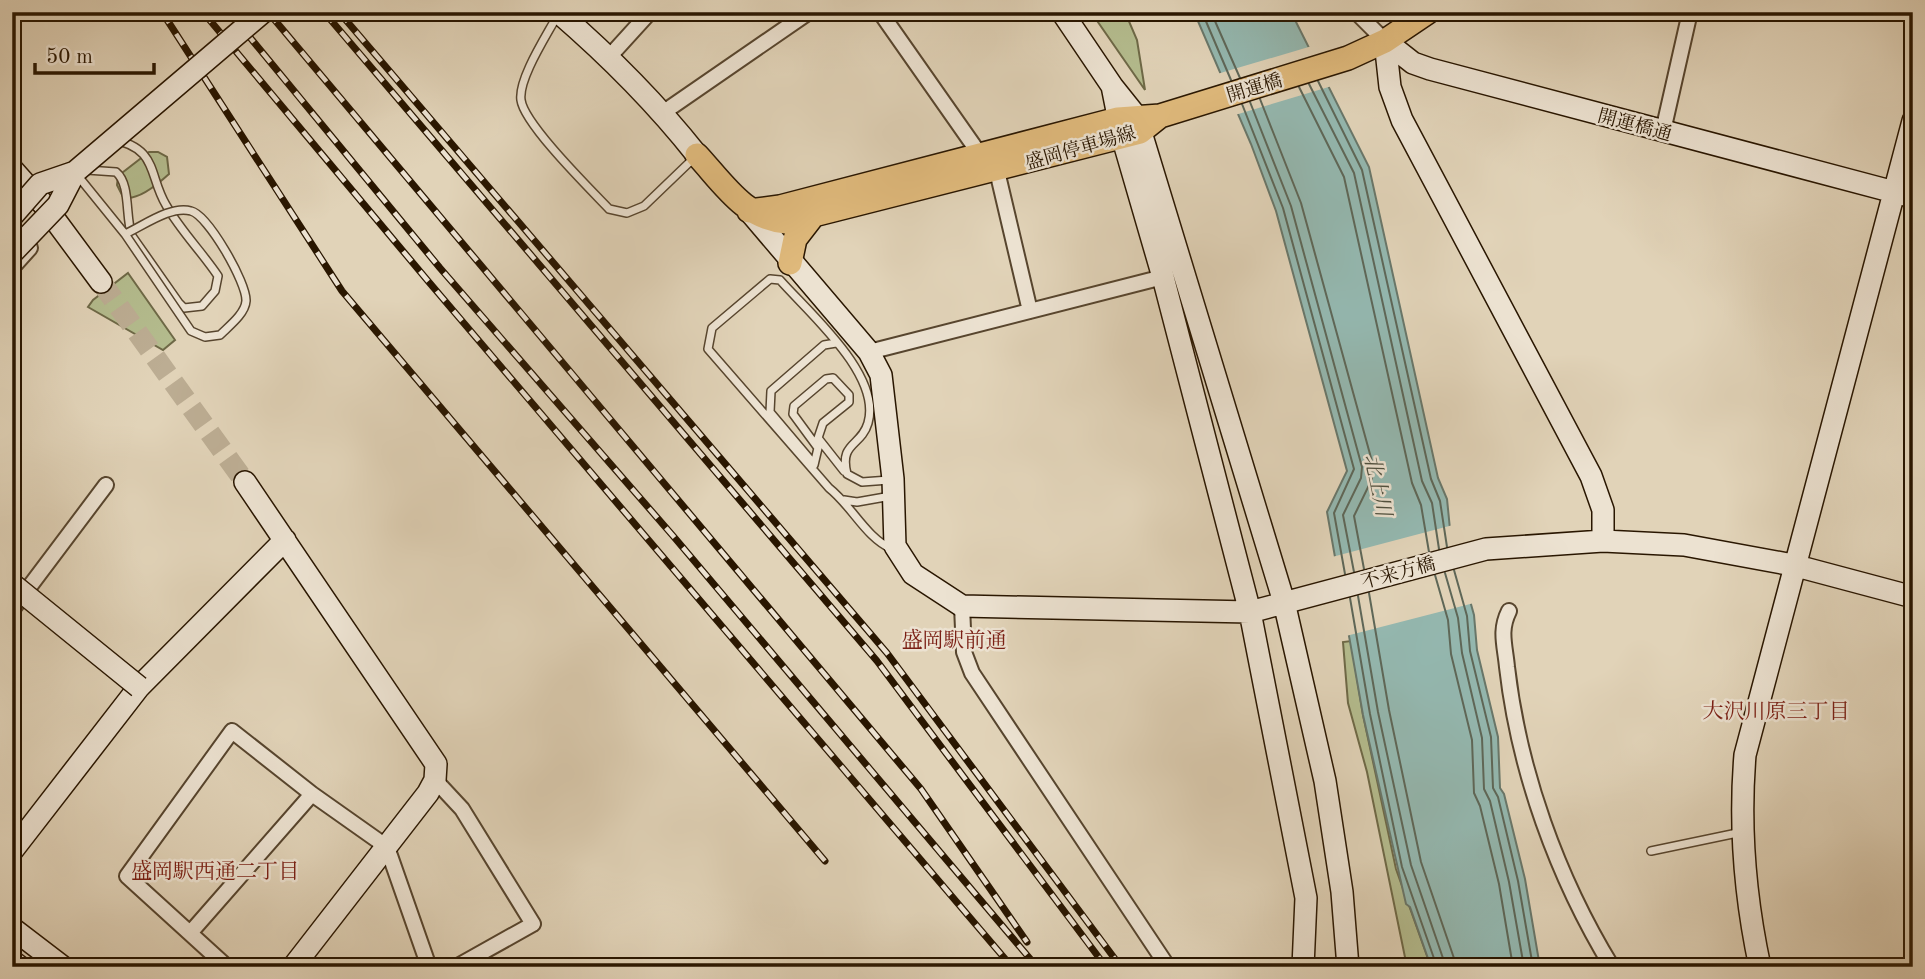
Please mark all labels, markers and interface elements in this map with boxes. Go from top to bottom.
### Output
scale bar [35,32,154,76]
text: 50 m [46,47,93,68]
street label: 開運橋 [1224,69,1285,107]
street label: 開運橋通 [1595,105,1674,145]
street label: 盛岡停車場線 [1022,122,1138,174]
water label: 北上川 [1360,452,1396,520]
street label: 不来方橋 [1359,553,1438,593]
district label: 盛岡駅前通 [902,628,1007,652]
district label: 大沢川原三丁目 [1703,700,1850,723]
district label: 盛岡駅西通二丁目 [131,859,299,883]

